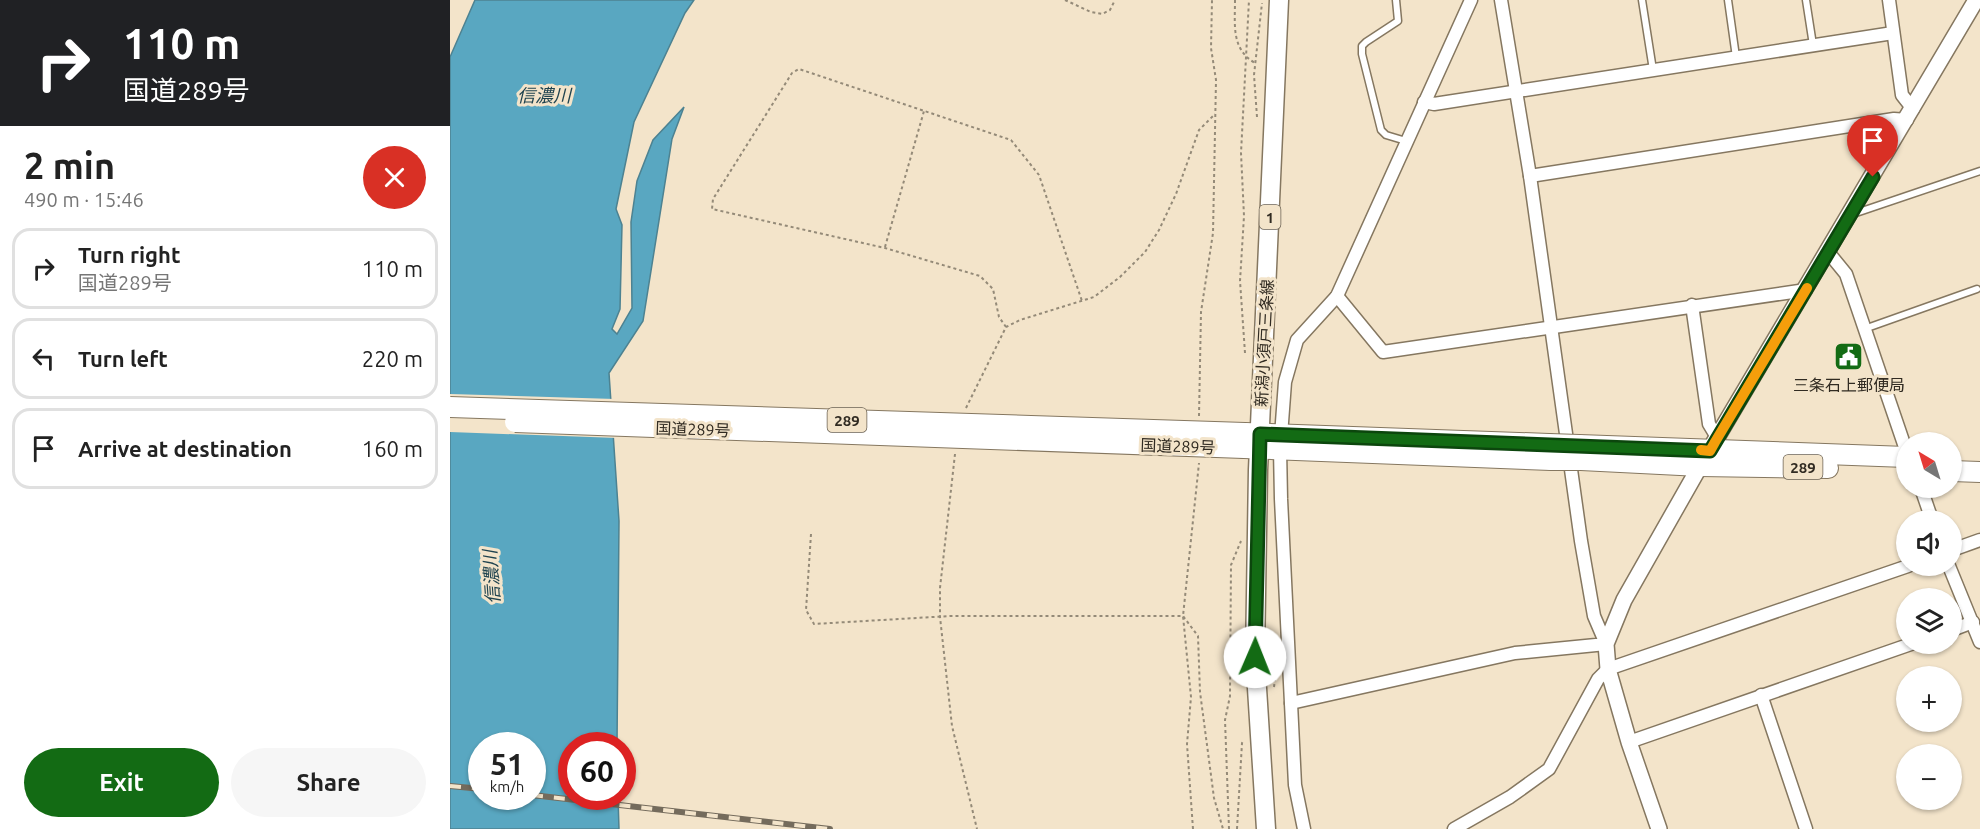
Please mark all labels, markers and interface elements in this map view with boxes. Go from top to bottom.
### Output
text: 110 m [123,20,240,67]
icon: right [24,24,102,102]
text: 国道289号 [123,75,250,105]
water label: 信濃川 [517,85,573,105]
pin [1847,115,1898,177]
icon: arrive [1856,124,1889,157]
text: 2 min [24,145,115,186]
button: close [363,146,426,209]
text: 490 m · 15:46 [24,188,144,211]
road number: 1 [1260,205,1280,229]
text: Turn right [78,242,180,267]
icon: right [27,252,60,285]
text: 110 m [362,256,423,281]
text: 国道289号 [78,271,172,294]
street label: 新潟小須戸三条線 [1252,279,1276,407]
public building icon: 三条石上郵便局 [1833,341,1865,373]
icon: left [27,342,60,375]
text: Turn left [78,346,168,371]
text: 220 m [362,346,423,371]
place label: 三条石上郵便局 [1793,376,1905,394]
road number: 289 [828,408,866,432]
street label: 国道289号 [655,419,731,439]
icon: arrive [27,432,60,465]
north arrow [1896,432,1962,498]
map controls [1896,432,1962,810]
text: Arrive at destination [78,436,292,461]
text: 160 m [362,436,423,461]
street label: 国道289号 [1140,436,1216,456]
road number: 289 [1784,455,1822,479]
button: sound [1896,510,1962,576]
water label: 信濃川 [479,547,503,605]
button: layers [1896,588,1962,654]
position arrow [1223,625,1287,689]
button: + [1896,666,1962,732]
speed limit sign: 60 [558,732,636,810]
button: − [1896,744,1962,810]
text: 51 [490,747,524,781]
button: Exit [24,748,219,817]
button: Share [231,748,426,817]
text: km/h [490,778,524,795]

